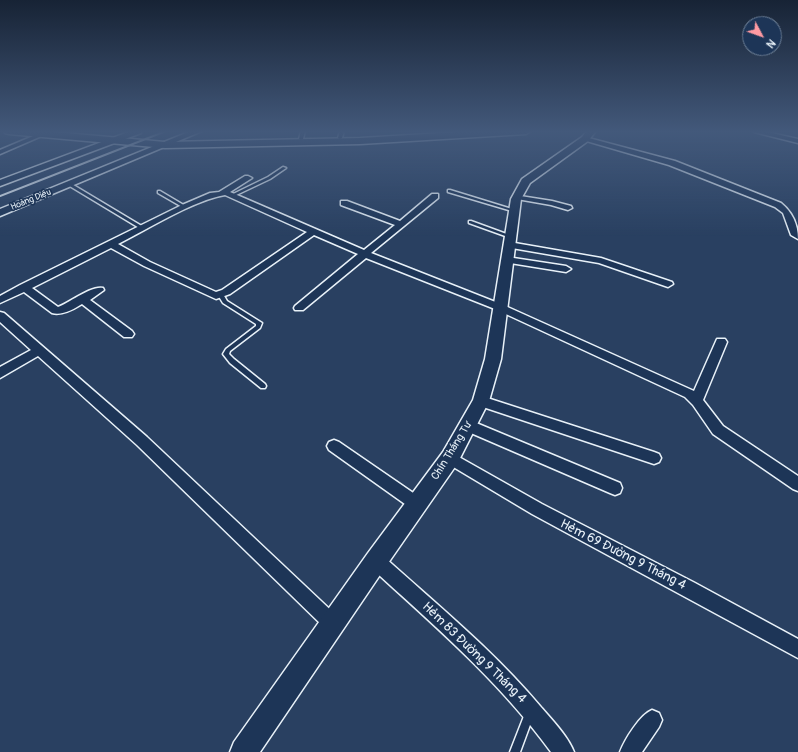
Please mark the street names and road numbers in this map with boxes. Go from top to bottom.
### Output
street label: Hoàng Diệu [9,187,53,213]
street label: Chín Tháng Tư [429,420,475,482]
street label: Hẻm 69 Đường 9 Tháng 4 [557,516,689,594]
street label: Hẻm 83 Đường 9 Tháng 4 [419,599,529,707]

